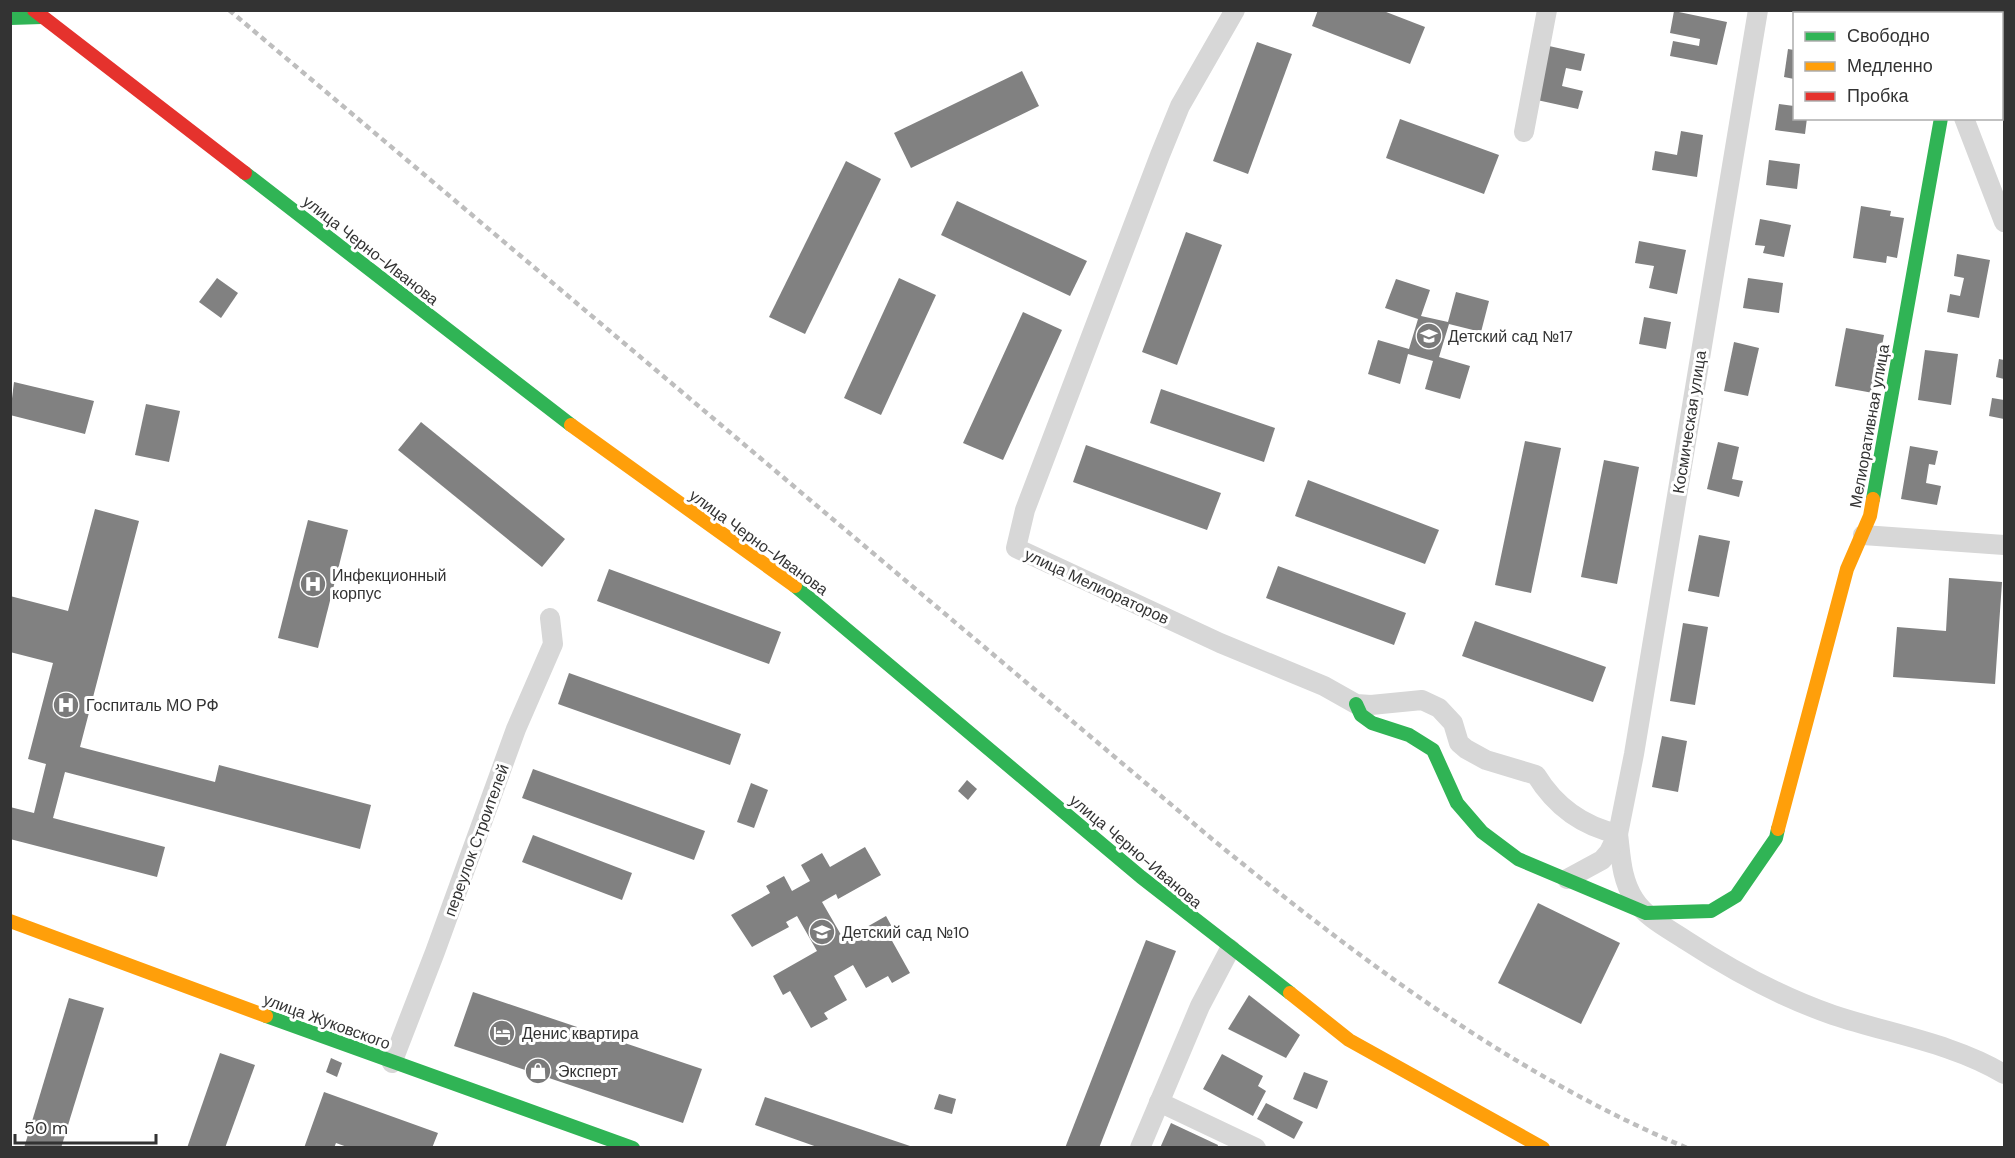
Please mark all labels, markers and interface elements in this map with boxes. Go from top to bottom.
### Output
legend [1793,12,2003,120]
text: Свободно [1847,24,1930,48]
text: Медленно [1847,54,1933,78]
text: Пробка [1847,84,1910,108]
street label: улица Черно-Иванова [299,191,443,310]
school or university icon: Детский сад №17 [1414,321,1444,351]
place label: Детский сад №17 [1448,326,1573,347]
street label: Мелиоративная улица [1845,342,1894,510]
street label: Космическая улица [1668,349,1711,495]
street label: улица Черно-Иванова [685,485,832,600]
street label: улица Мелиораторов [1021,544,1172,629]
place label: Инфекционный корпус [332,565,447,604]
hospital icon: Инфекционный корпус [298,569,328,599]
hospital icon: Госпиталь МО РФ [51,690,81,720]
place label: Госпиталь МО РФ [86,695,219,716]
street label: переулок Строителей [439,761,514,919]
street label: улица Черно-Иванова [1065,790,1206,913]
school or university icon: Детский сад №10 [807,917,837,947]
place label: Детский сад №10 [842,922,969,943]
street label: улица Жуковского [260,989,393,1054]
hotel icon: Денис квартира [487,1018,517,1048]
place label: Денис квартира [522,1023,639,1044]
shop icon: Эксперт [523,1056,553,1086]
place label: Эксперт [558,1061,619,1082]
scale bar [15,1107,156,1145]
text: 50 m [24,1116,68,1140]

